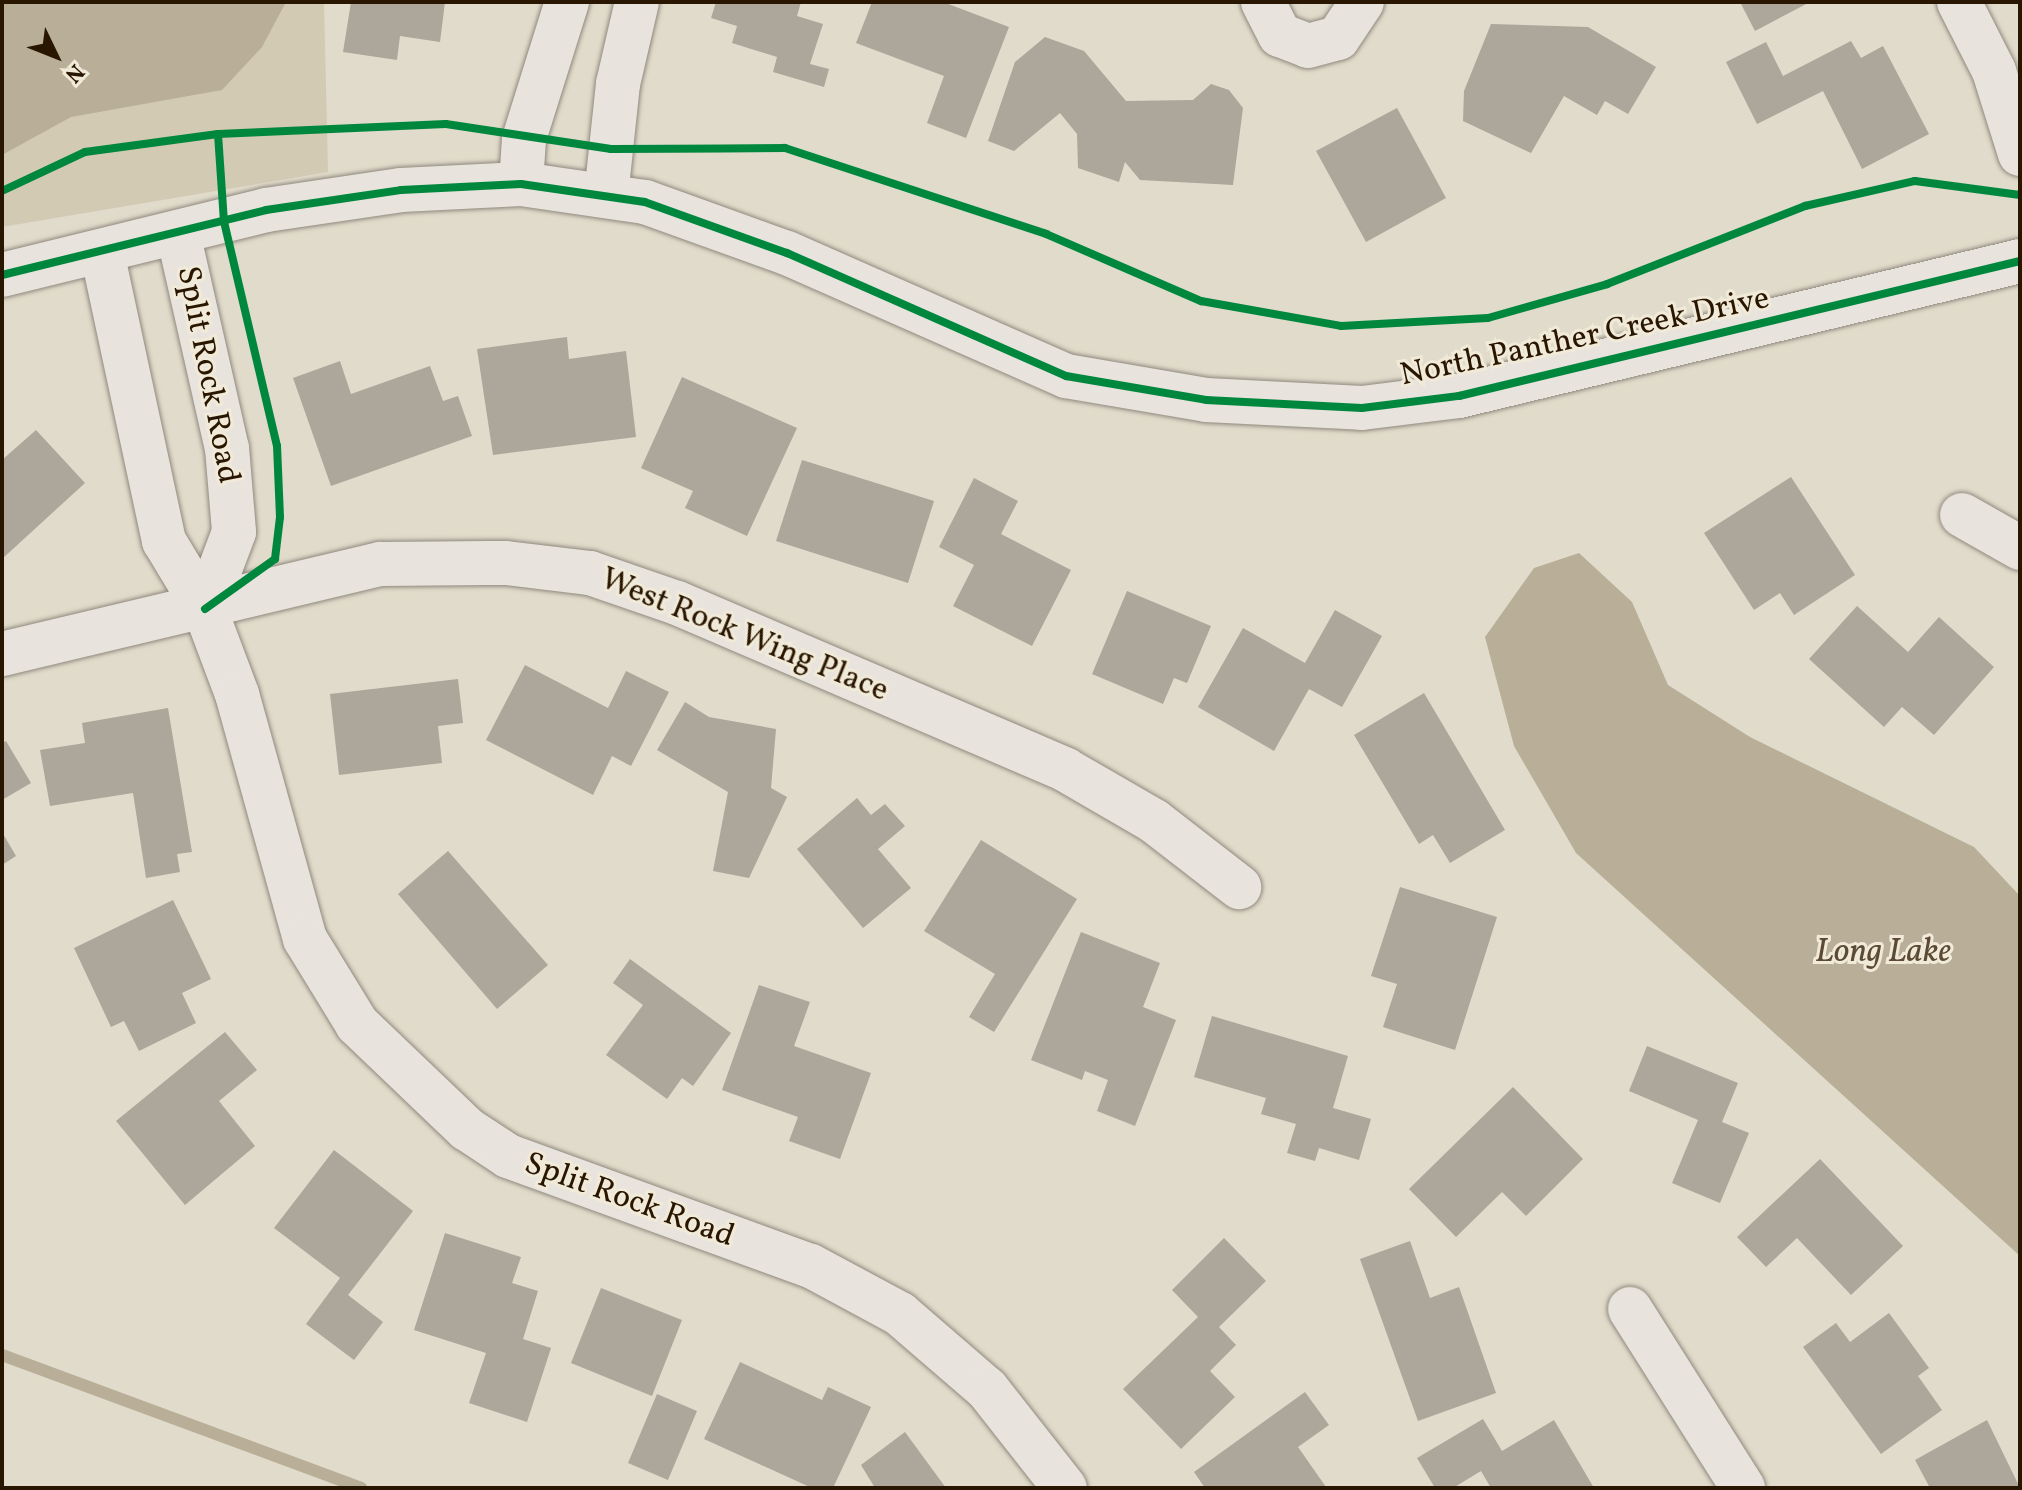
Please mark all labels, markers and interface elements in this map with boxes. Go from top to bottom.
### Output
north arrow [16,16,96,96]
text: N [57,56,91,89]
street label: Split Rock Road [167,263,247,487]
street label: North Panther Creek Drive [1397,280,1773,396]
street label: West Rock Wing Place [594,561,894,711]
water label: Long Lake [1815,933,1951,973]
street label: Split Rock Road [519,1145,739,1257]

